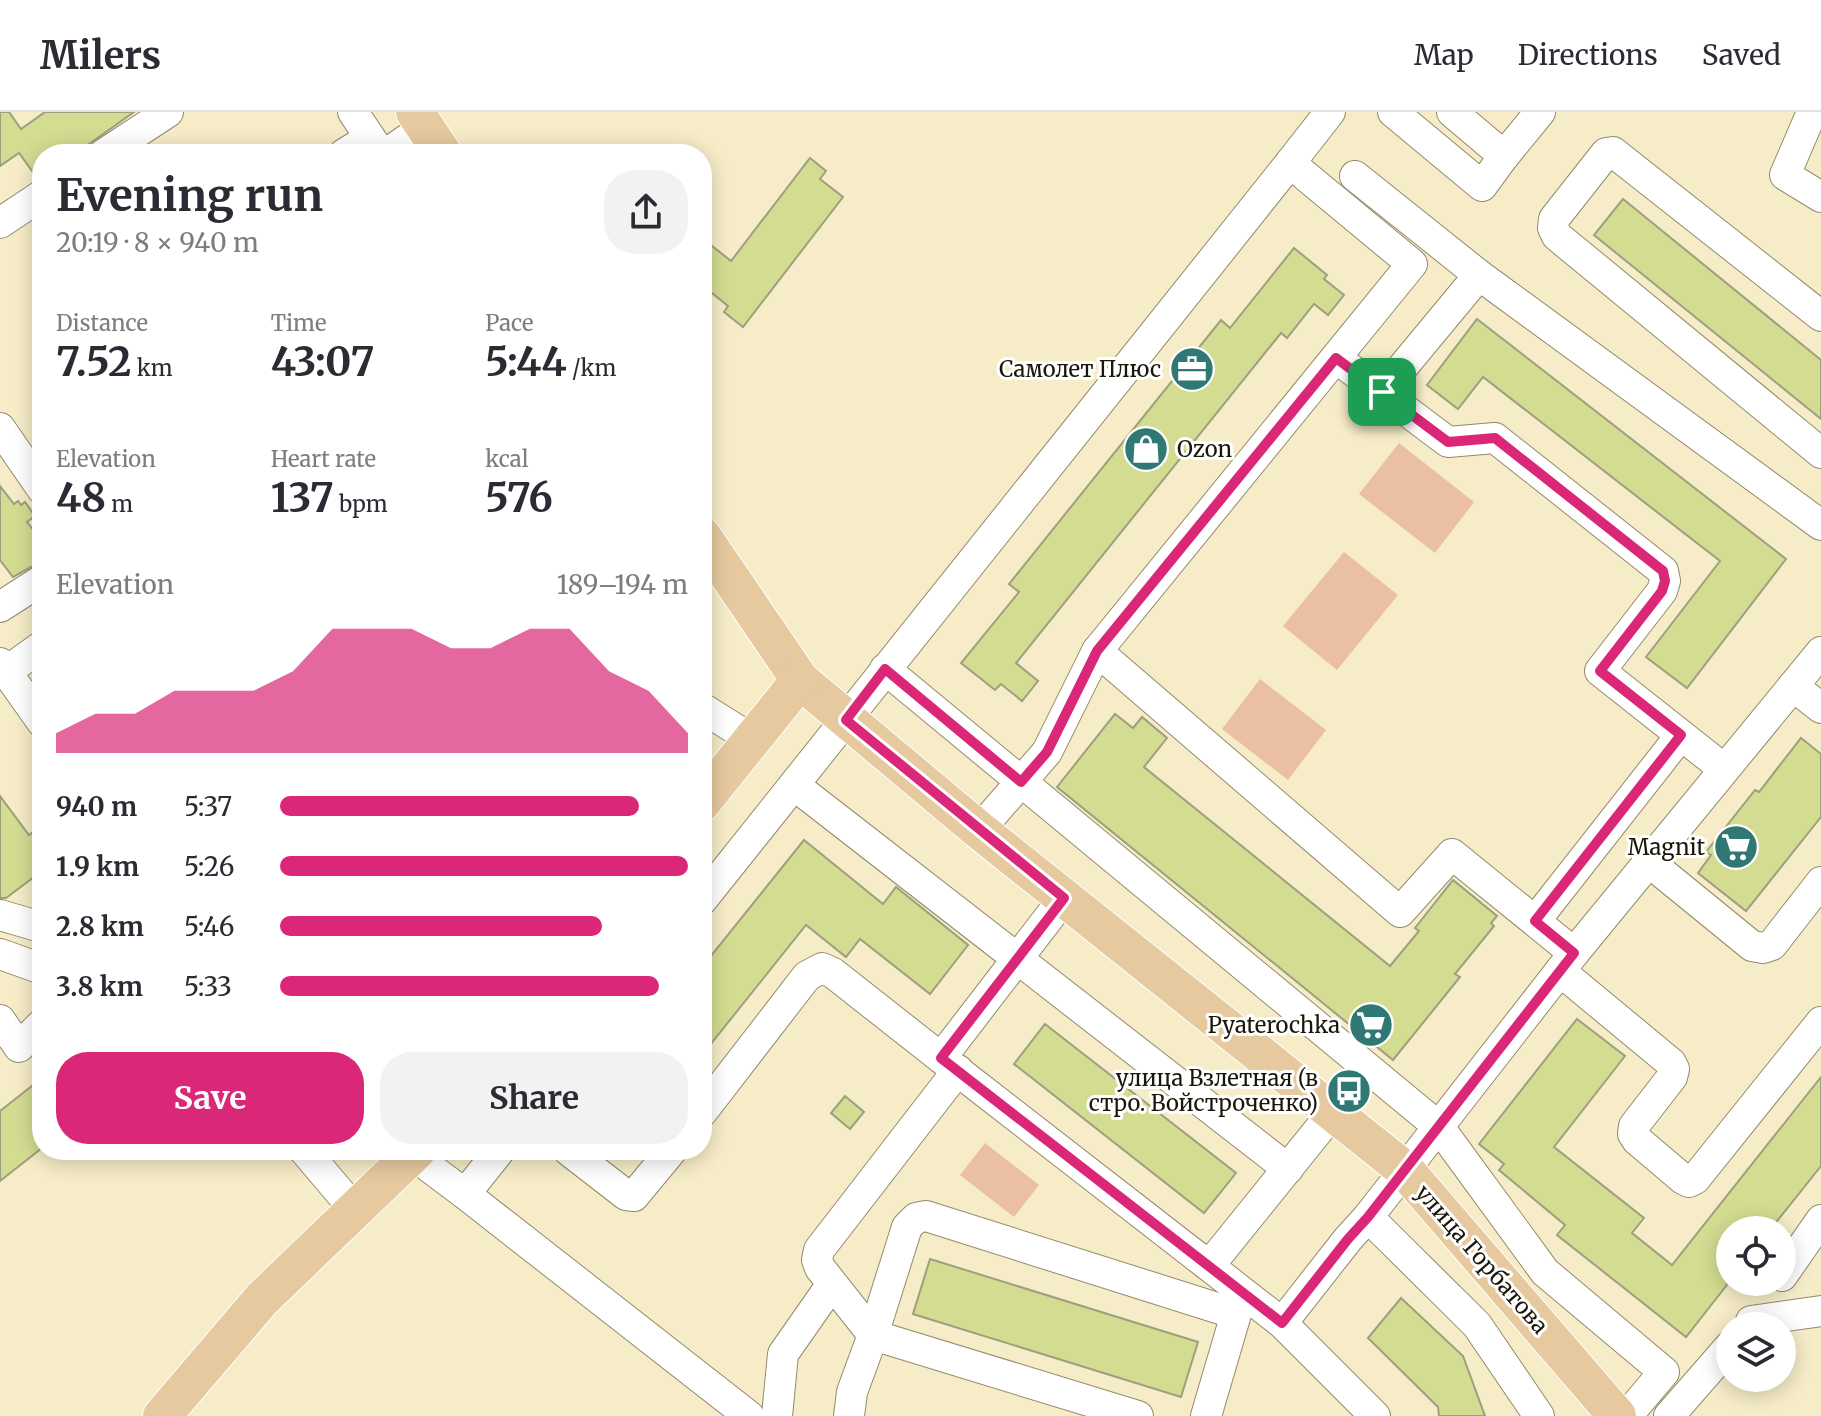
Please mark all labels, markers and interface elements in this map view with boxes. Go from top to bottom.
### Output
text: Milers [40,32,161,79]
text: Map [1414,37,1474,73]
text: Directions [1518,37,1658,73]
text: Saved [1702,37,1781,73]
text: Evening run [56,168,323,223]
button: share [604,170,688,254]
text: 20:19 · 8 × 940 m [56,226,259,259]
text: Distance [56,309,148,337]
text: Time [271,309,326,337]
text: Pace [485,309,533,337]
text: 7.52 [56,337,132,387]
text: 43:07 [271,337,374,387]
text: 5:44 [485,337,567,387]
office icon: Самолет Плюс [1168,345,1216,393]
text: km [132,354,173,382]
text: /km [567,354,616,382]
place label: Самолет Плюс [999,355,1161,383]
pin [1348,358,1416,426]
icon: arrive [1360,370,1404,414]
shop icon: Ozon [1122,425,1170,473]
place label: Ozon [1177,435,1233,463]
text: Elevation [56,445,156,473]
text: Heart rate [271,445,376,473]
text: kcal [485,445,529,473]
text: 48 [56,473,106,523]
text: 137 [271,473,334,523]
text: 576 [485,473,553,523]
text: m [106,490,133,518]
text: bpm [334,490,388,518]
text: Elevation [56,568,174,601]
text: 189–194 m [557,568,688,601]
text: 940 m [56,790,137,823]
text: 5:37 [184,790,232,823]
supermarket icon: Magnit [1712,823,1760,871]
place label: Magnit [1628,833,1705,861]
text: 1.9 km [56,850,139,883]
text: 5:26 [184,850,234,883]
text: 2.8 km [56,910,144,943]
text: 5:46 [184,910,234,943]
text: 3.8 km [56,970,143,1003]
text: 5:33 [184,970,232,1003]
supermarket icon: Pyaterochka [1347,1001,1395,1049]
place label: Pyaterochka [1208,1011,1340,1039]
button: Save [56,1052,364,1144]
button: Share [380,1052,688,1144]
place label: улица Взлетная (в стро. Войстроченко) [1089,1064,1318,1117]
bus stop icon: улица Взлетная (в стро. Войстроченко) [1325,1067,1373,1115]
street label: улица Горбатова [1410,1179,1554,1339]
map controls [1716,1216,1796,1392]
button: locate [1716,1216,1796,1296]
button: layers [1716,1312,1796,1392]

